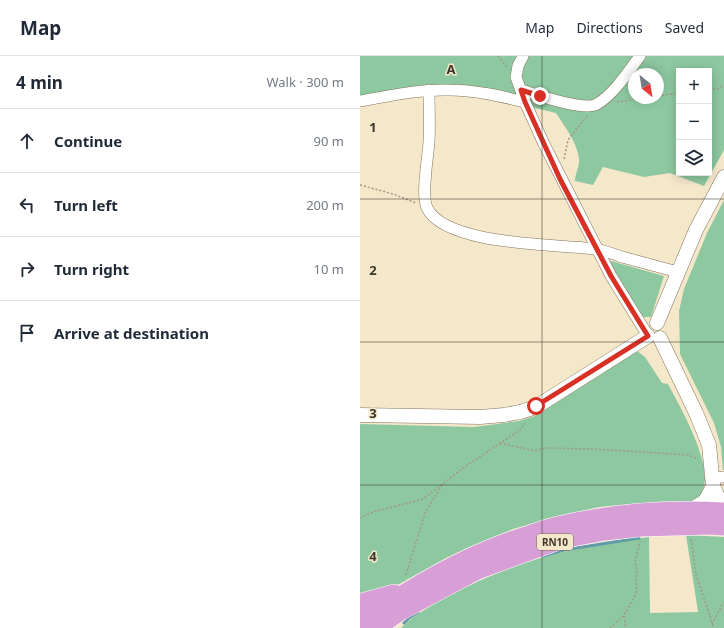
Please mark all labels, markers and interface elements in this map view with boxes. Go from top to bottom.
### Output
text: Map [20,15,61,41]
text: Map [525,18,554,37]
text: Directions [576,18,643,37]
text: Saved [665,18,704,37]
text: A [447,60,456,78]
north arrow [628,68,664,104]
map controls [676,68,712,176]
button: + [676,68,712,104]
text: 4 min [16,71,63,94]
text: Walk · 300 m [266,73,344,91]
route end [531,87,549,105]
button: − [676,104,712,140]
text: 1 [369,118,377,136]
icon: ahead [16,130,38,152]
text: Continue [54,131,122,151]
text: 90 m [314,132,344,150]
button: layers [676,140,712,176]
icon: left [16,194,38,216]
text: Turn left [54,195,118,215]
text: 200 m [306,196,344,214]
icon: right [16,258,38,280]
text: Turn right [54,259,129,279]
text: 10 m [314,260,344,278]
text: 2 [369,261,377,279]
icon: arrive [16,322,38,344]
text: Arrive at destination [54,323,209,343]
route start [527,397,545,415]
text: 3 [369,404,377,422]
road number: RN10 [537,534,573,550]
text: 4 [369,547,377,565]

